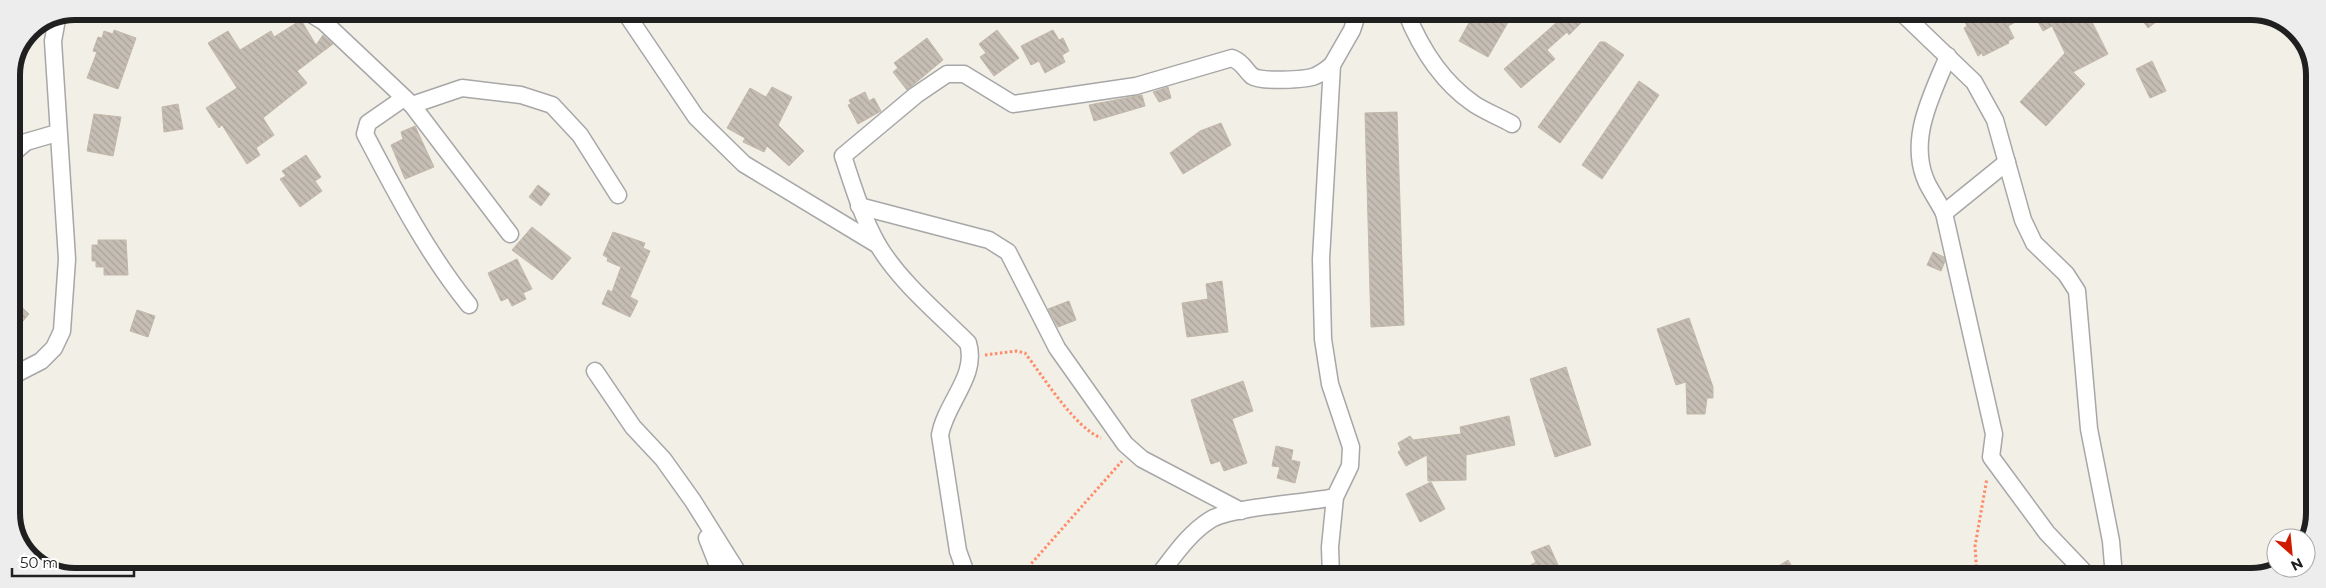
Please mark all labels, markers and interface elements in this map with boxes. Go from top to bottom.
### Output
north arrow [2266,528,2316,578]
scale bar [12,546,135,578]
text: 50 m [20,553,58,572]
text: N [2288,554,2306,575]

